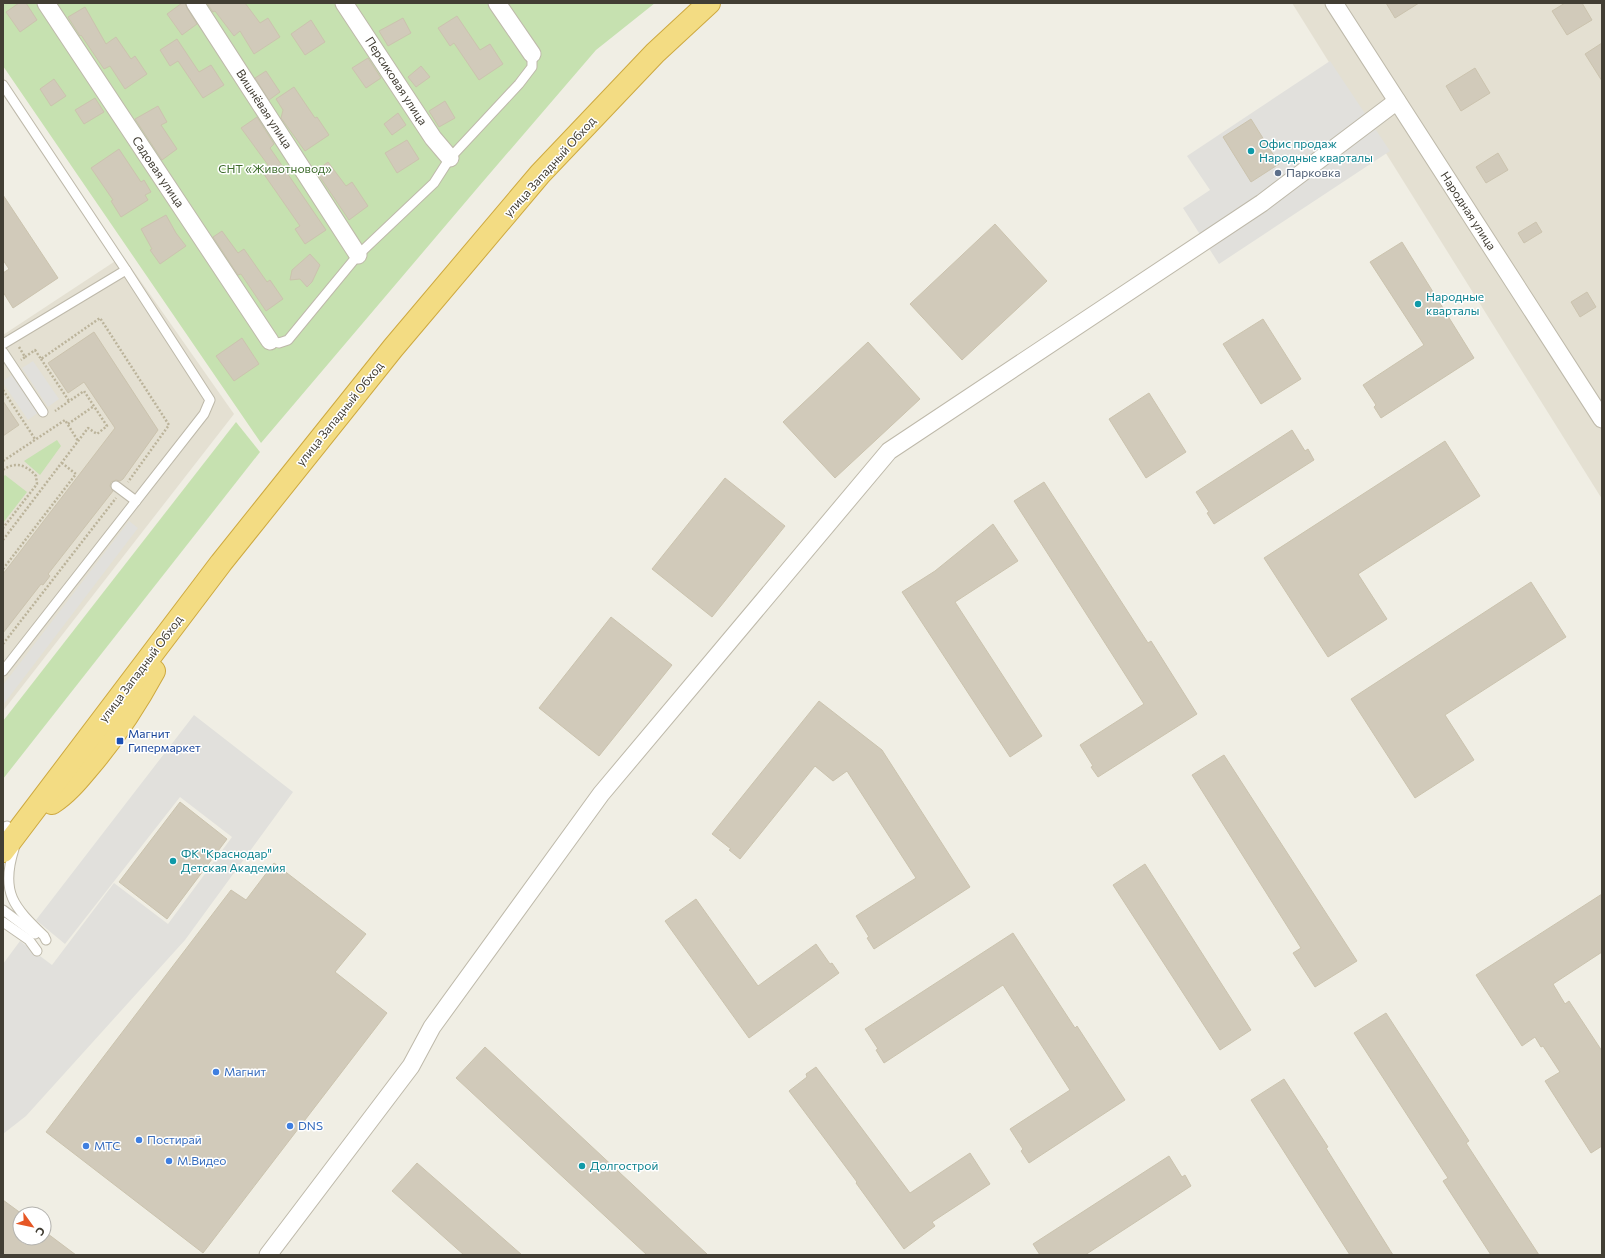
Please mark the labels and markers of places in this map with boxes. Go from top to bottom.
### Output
place label: Офис продаж Народные кварталы [1259,136,1373,164]
marker: Офис продаж Народные кварталы [1246,146,1256,156]
place label: Парковка [1286,165,1341,179]
marker: Парковка [1273,168,1283,178]
place label: Народные кварталы [1426,289,1484,317]
marker: Народные кварталы [1413,299,1423,309]
place label: Магнит Гипермаркет [128,726,201,754]
marker: Магнит Гипермаркет [115,736,125,746]
place label: ФК "Краснодар" Детская Академия [181,846,285,874]
marker: ФК "Краснодар" Детская Академия [168,856,178,866]
place label: Магнит [224,1064,267,1078]
marker: Магнит [211,1067,221,1077]
place label: DNS [298,1118,323,1132]
marker: DNS [285,1121,295,1131]
place label: Постирай [147,1132,202,1146]
marker: Постирай [134,1135,144,1145]
place label: МТС [94,1138,121,1152]
marker: МТС [81,1141,91,1151]
place label: М.Видео [177,1153,226,1167]
marker: М.Видео [164,1156,174,1166]
place label: Долгострой [590,1158,658,1172]
marker: Долгострой [577,1161,587,1171]

